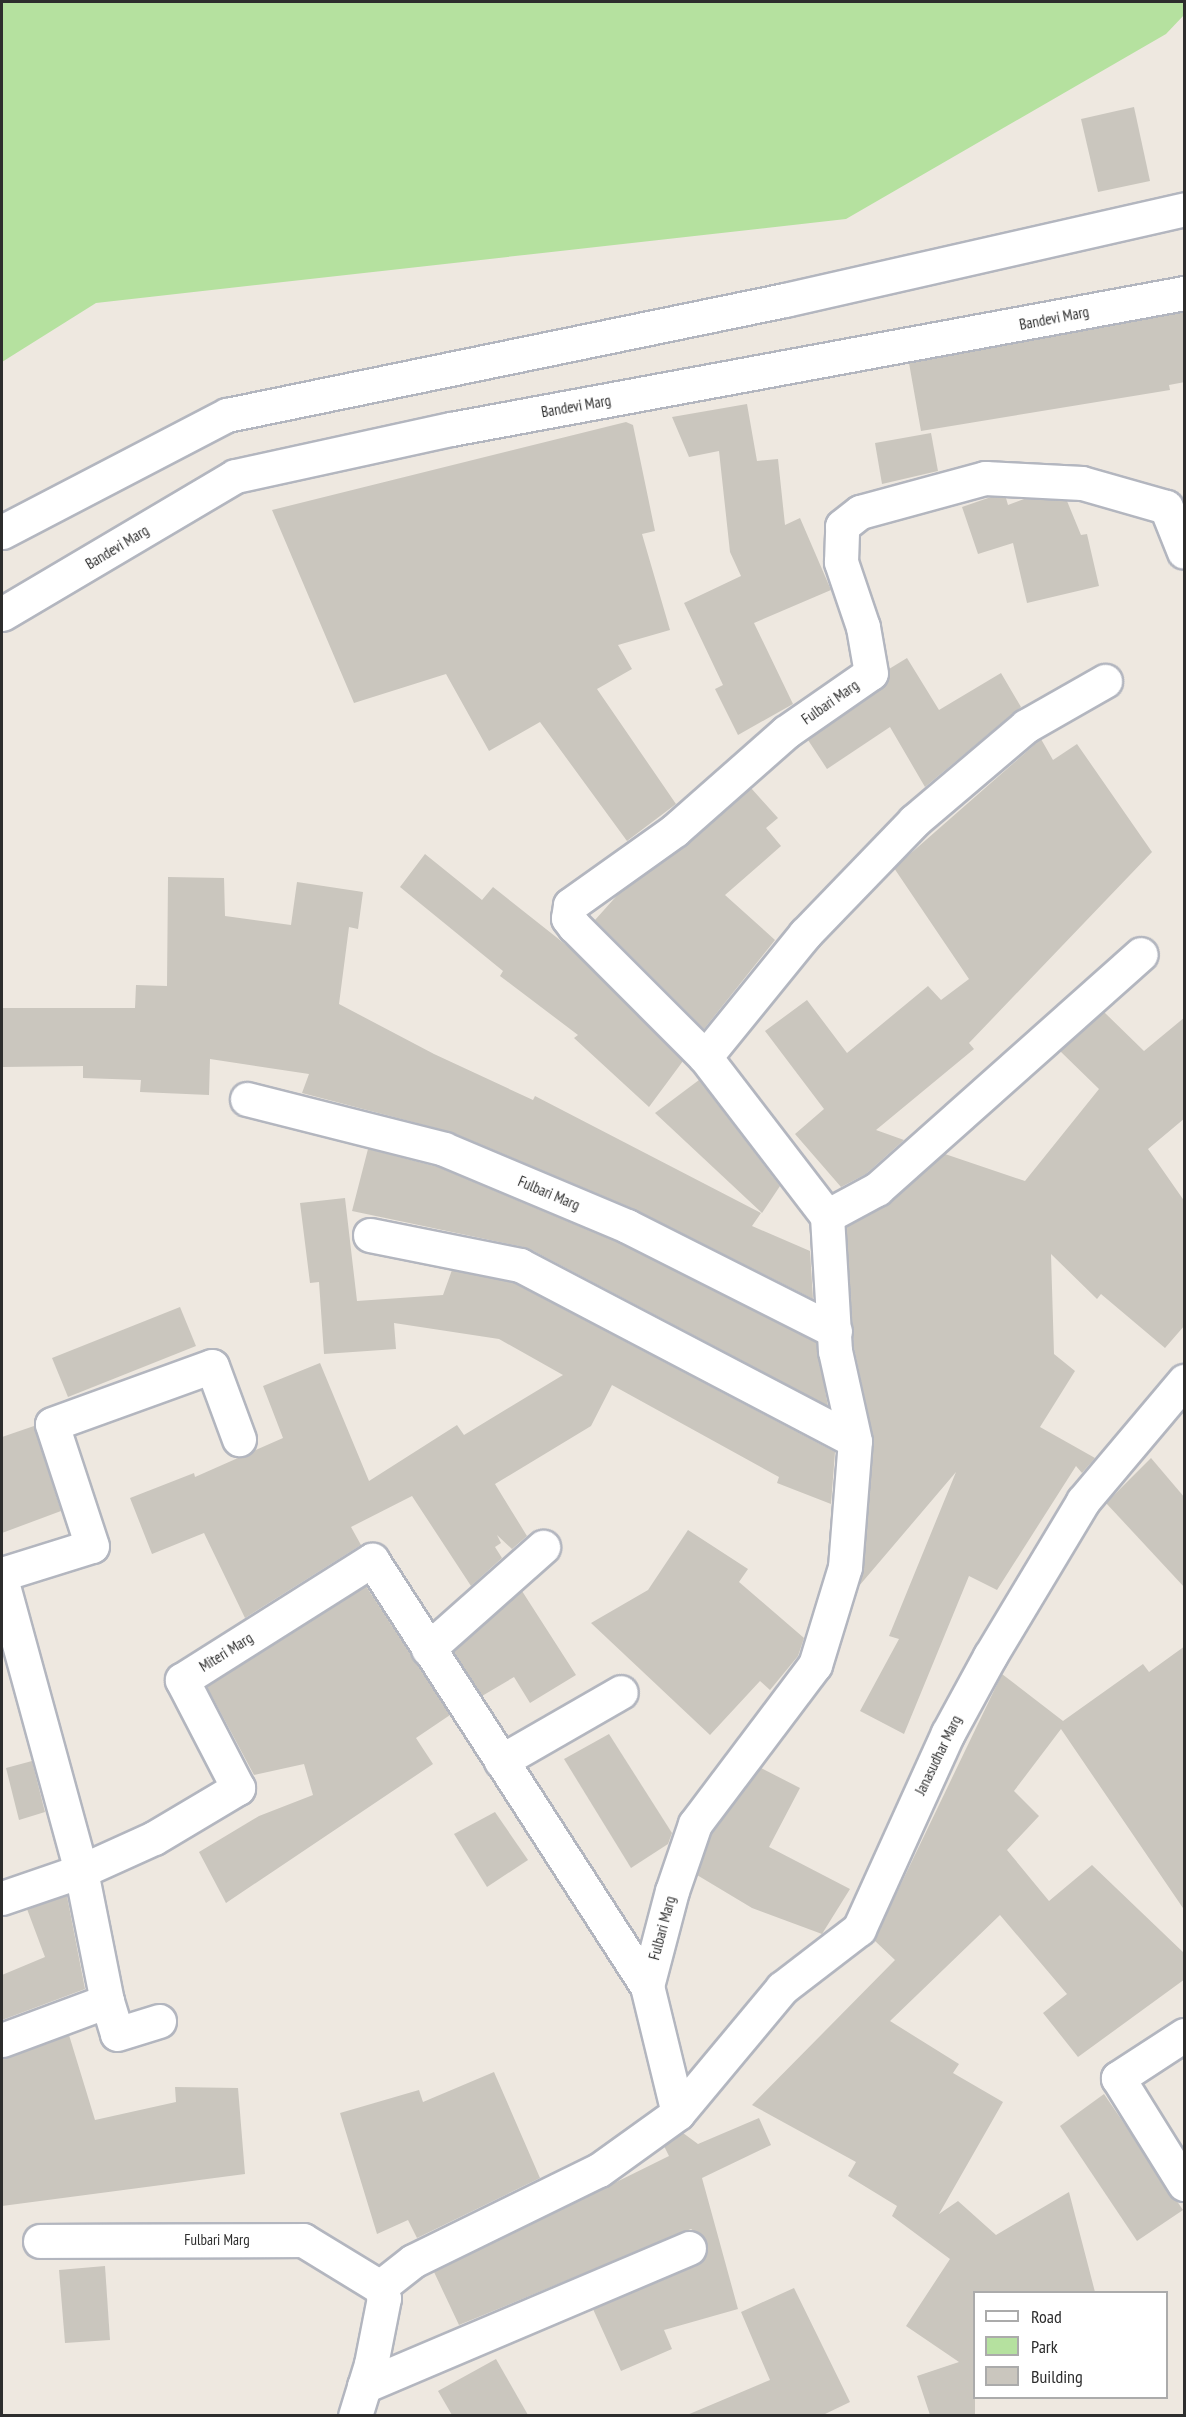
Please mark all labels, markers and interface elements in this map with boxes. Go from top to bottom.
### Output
street label: Bandevi Marg [1018,302,1090,334]
street label: Bandevi Marg [540,391,612,421]
street label: Bandevi Marg [82,521,152,573]
street label: Fulbari Marg [798,676,862,728]
street label: Fulbari Marg [515,1172,583,1214]
street label: Miteri Marg [196,1629,256,1675]
street label: Janasudhar Marg [911,1712,965,1798]
street label: Fulbari Marg [645,1894,679,1962]
street label: Fulbari Marg [184,2231,250,2249]
legend [973,2291,1168,2399]
text: Road [1031,2305,1062,2328]
text: Park [1031,2335,1058,2358]
text: Building [1031,2365,1083,2388]

